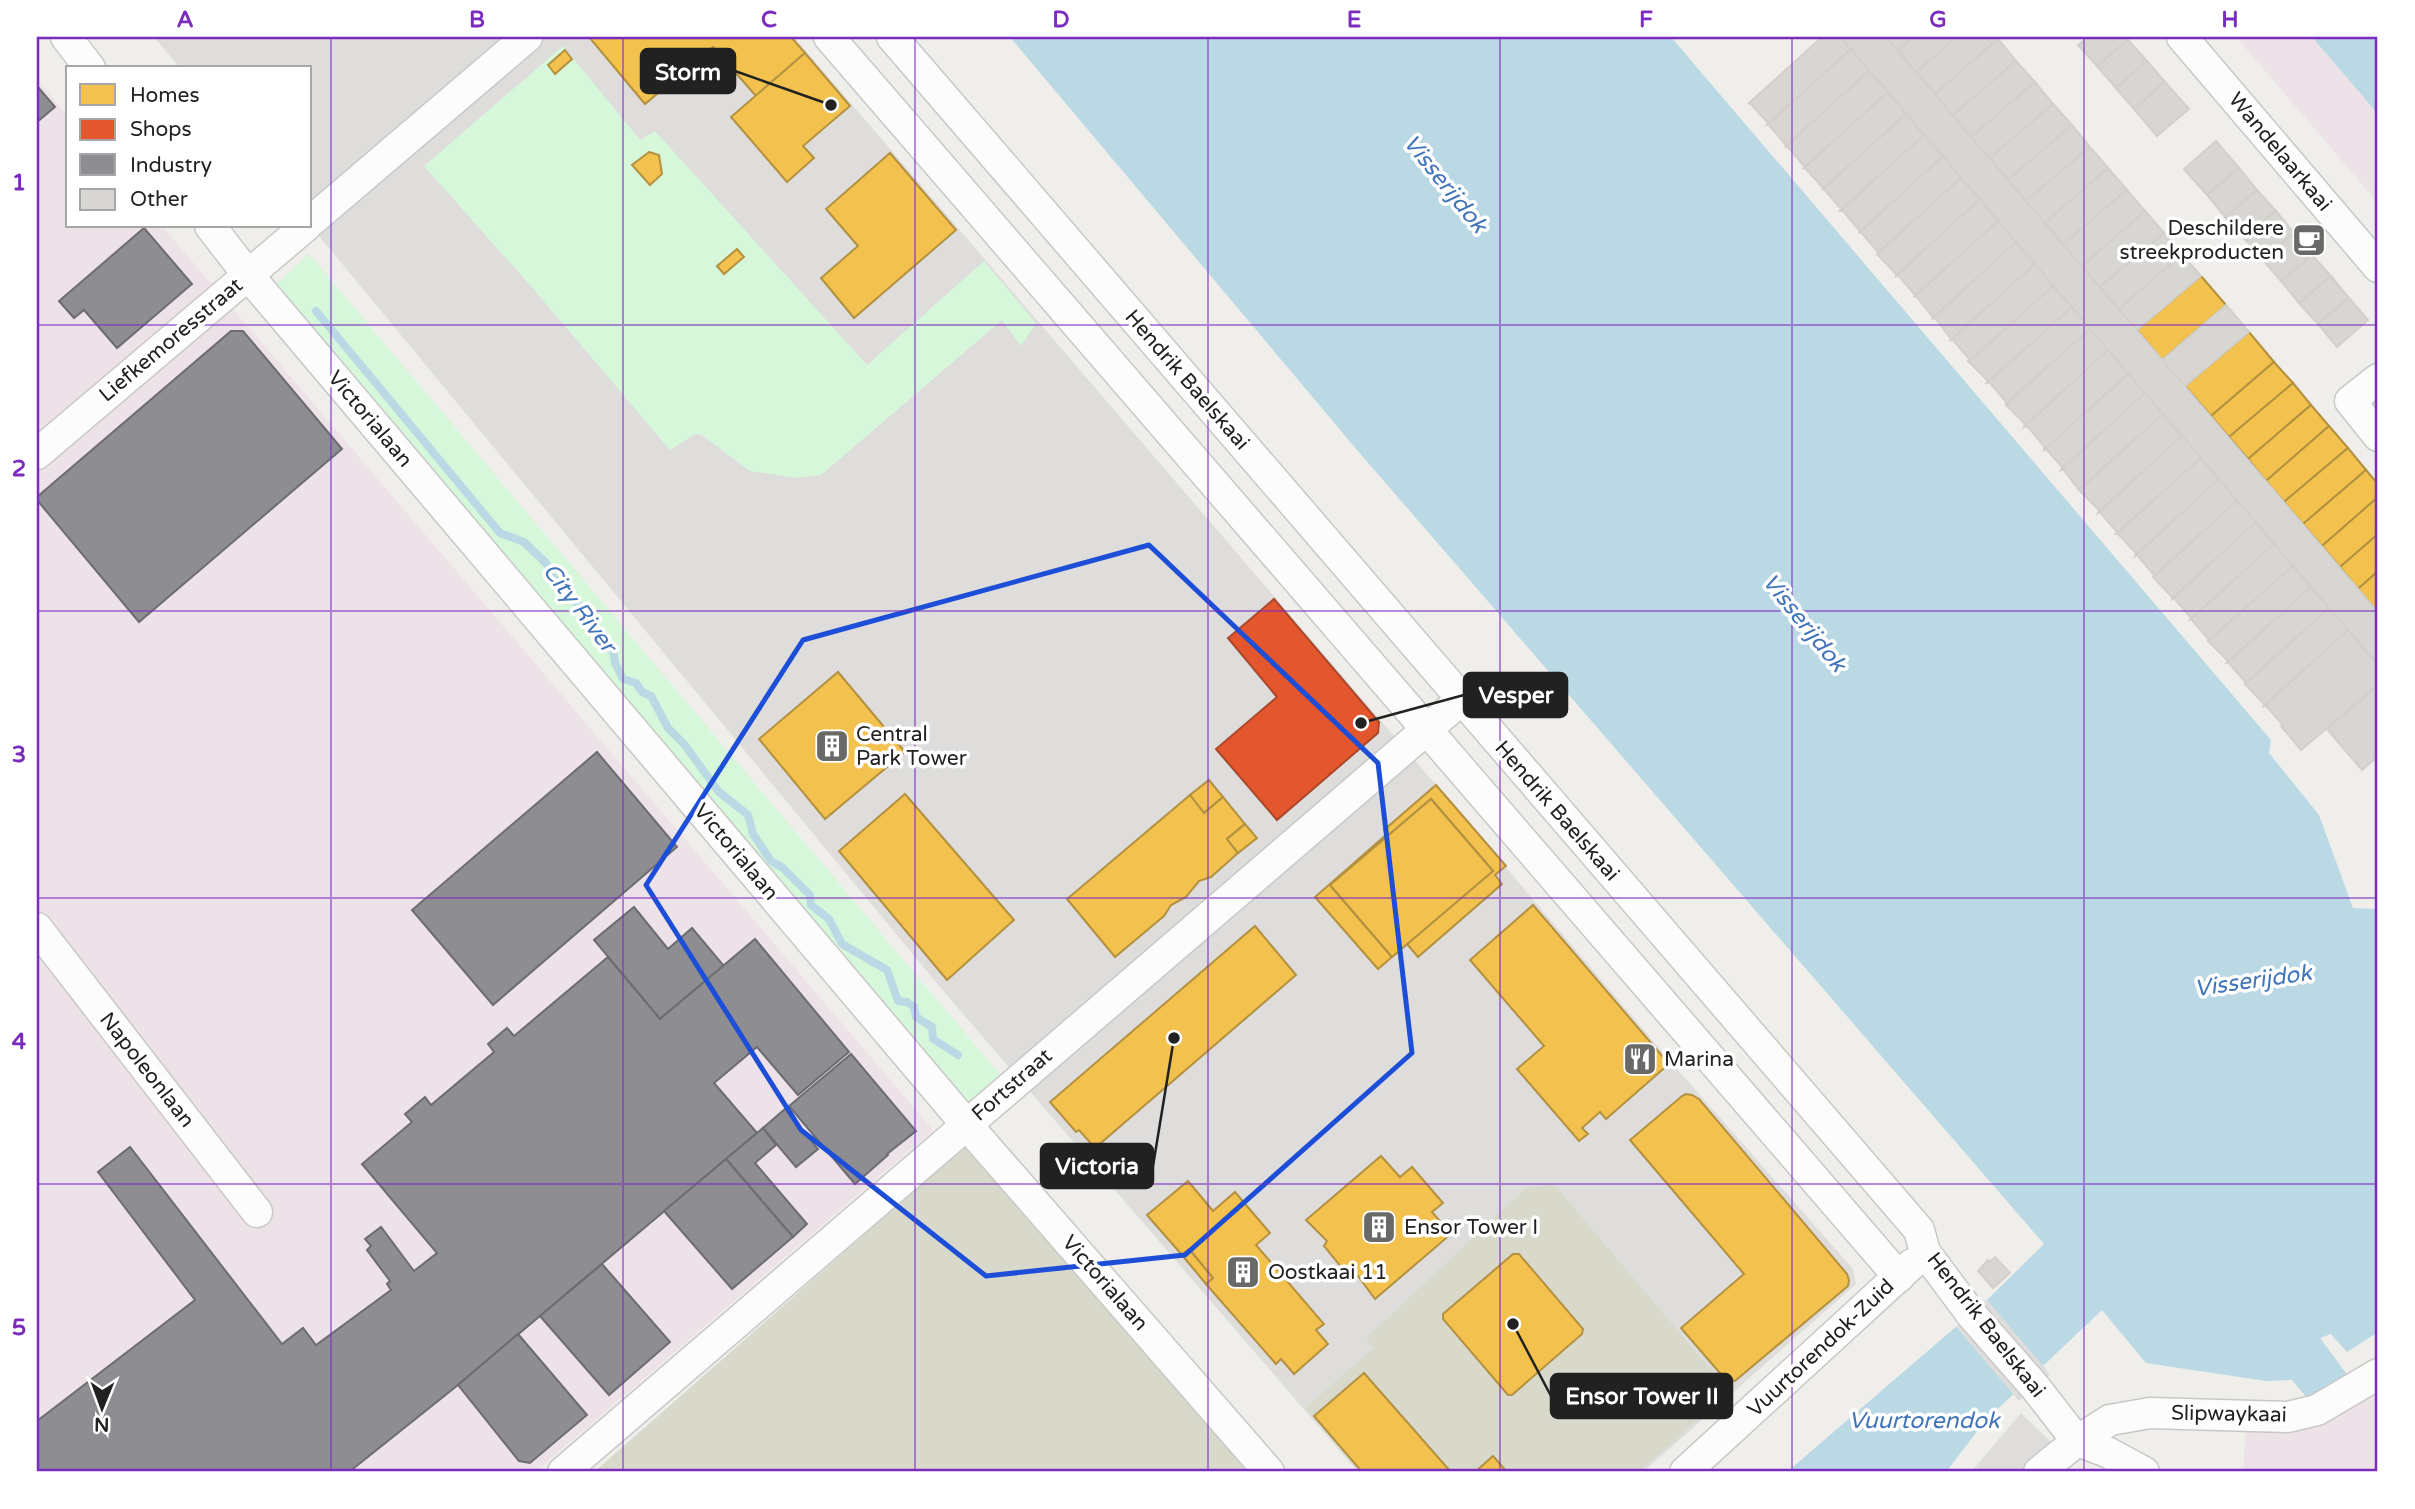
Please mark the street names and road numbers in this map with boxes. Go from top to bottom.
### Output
street label: Wandelaarkaai [2223,88,2337,216]
street label: Liefkemoresstraat [94,273,248,407]
street label: Hendrik Baelskaai [1119,305,1255,455]
street label: Victorialaan [322,366,418,472]
street label: Hendrik Baelskaai [1489,736,1625,886]
street label: Victorialaan [688,799,784,905]
street label: Napoleonlaan [94,1008,200,1132]
street label: Fortstraat [967,1043,1057,1127]
street label: Victorialaan [1057,1230,1153,1336]
street label: Hendrik Baelskaai [1922,1247,2050,1403]
street label: Vuurtorendok-Zuid [1743,1274,1899,1422]
street label: Slipwaykaai [2171,1400,2287,1428]

